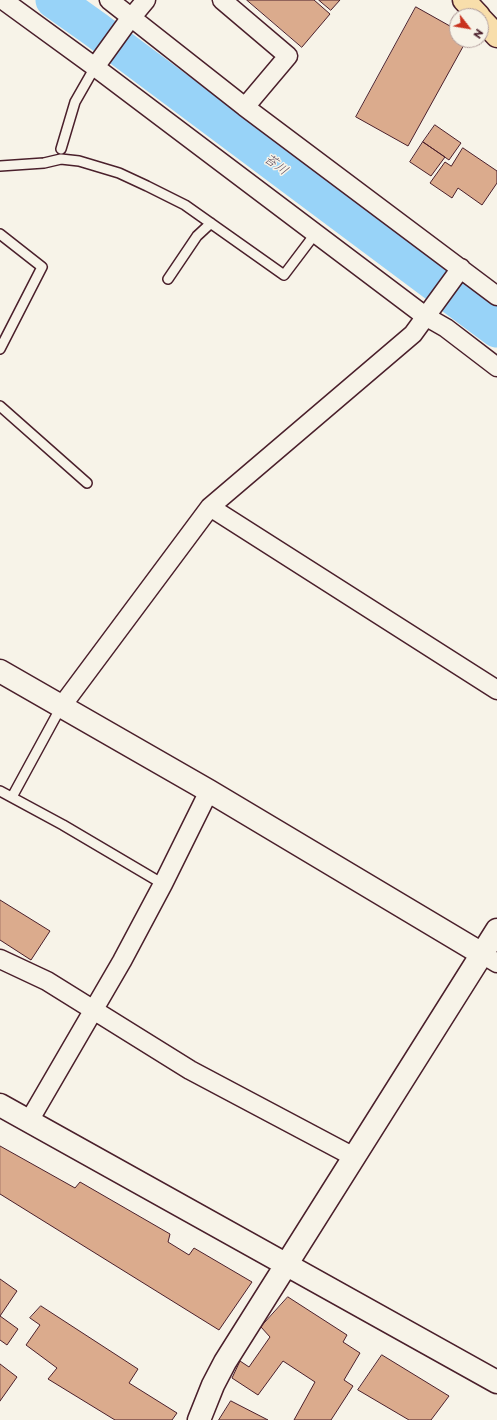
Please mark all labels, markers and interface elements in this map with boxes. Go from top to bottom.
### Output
north arrow [449,8,489,48]
text: N [469,26,488,42]
water label: 苔川 [261,151,291,179]

